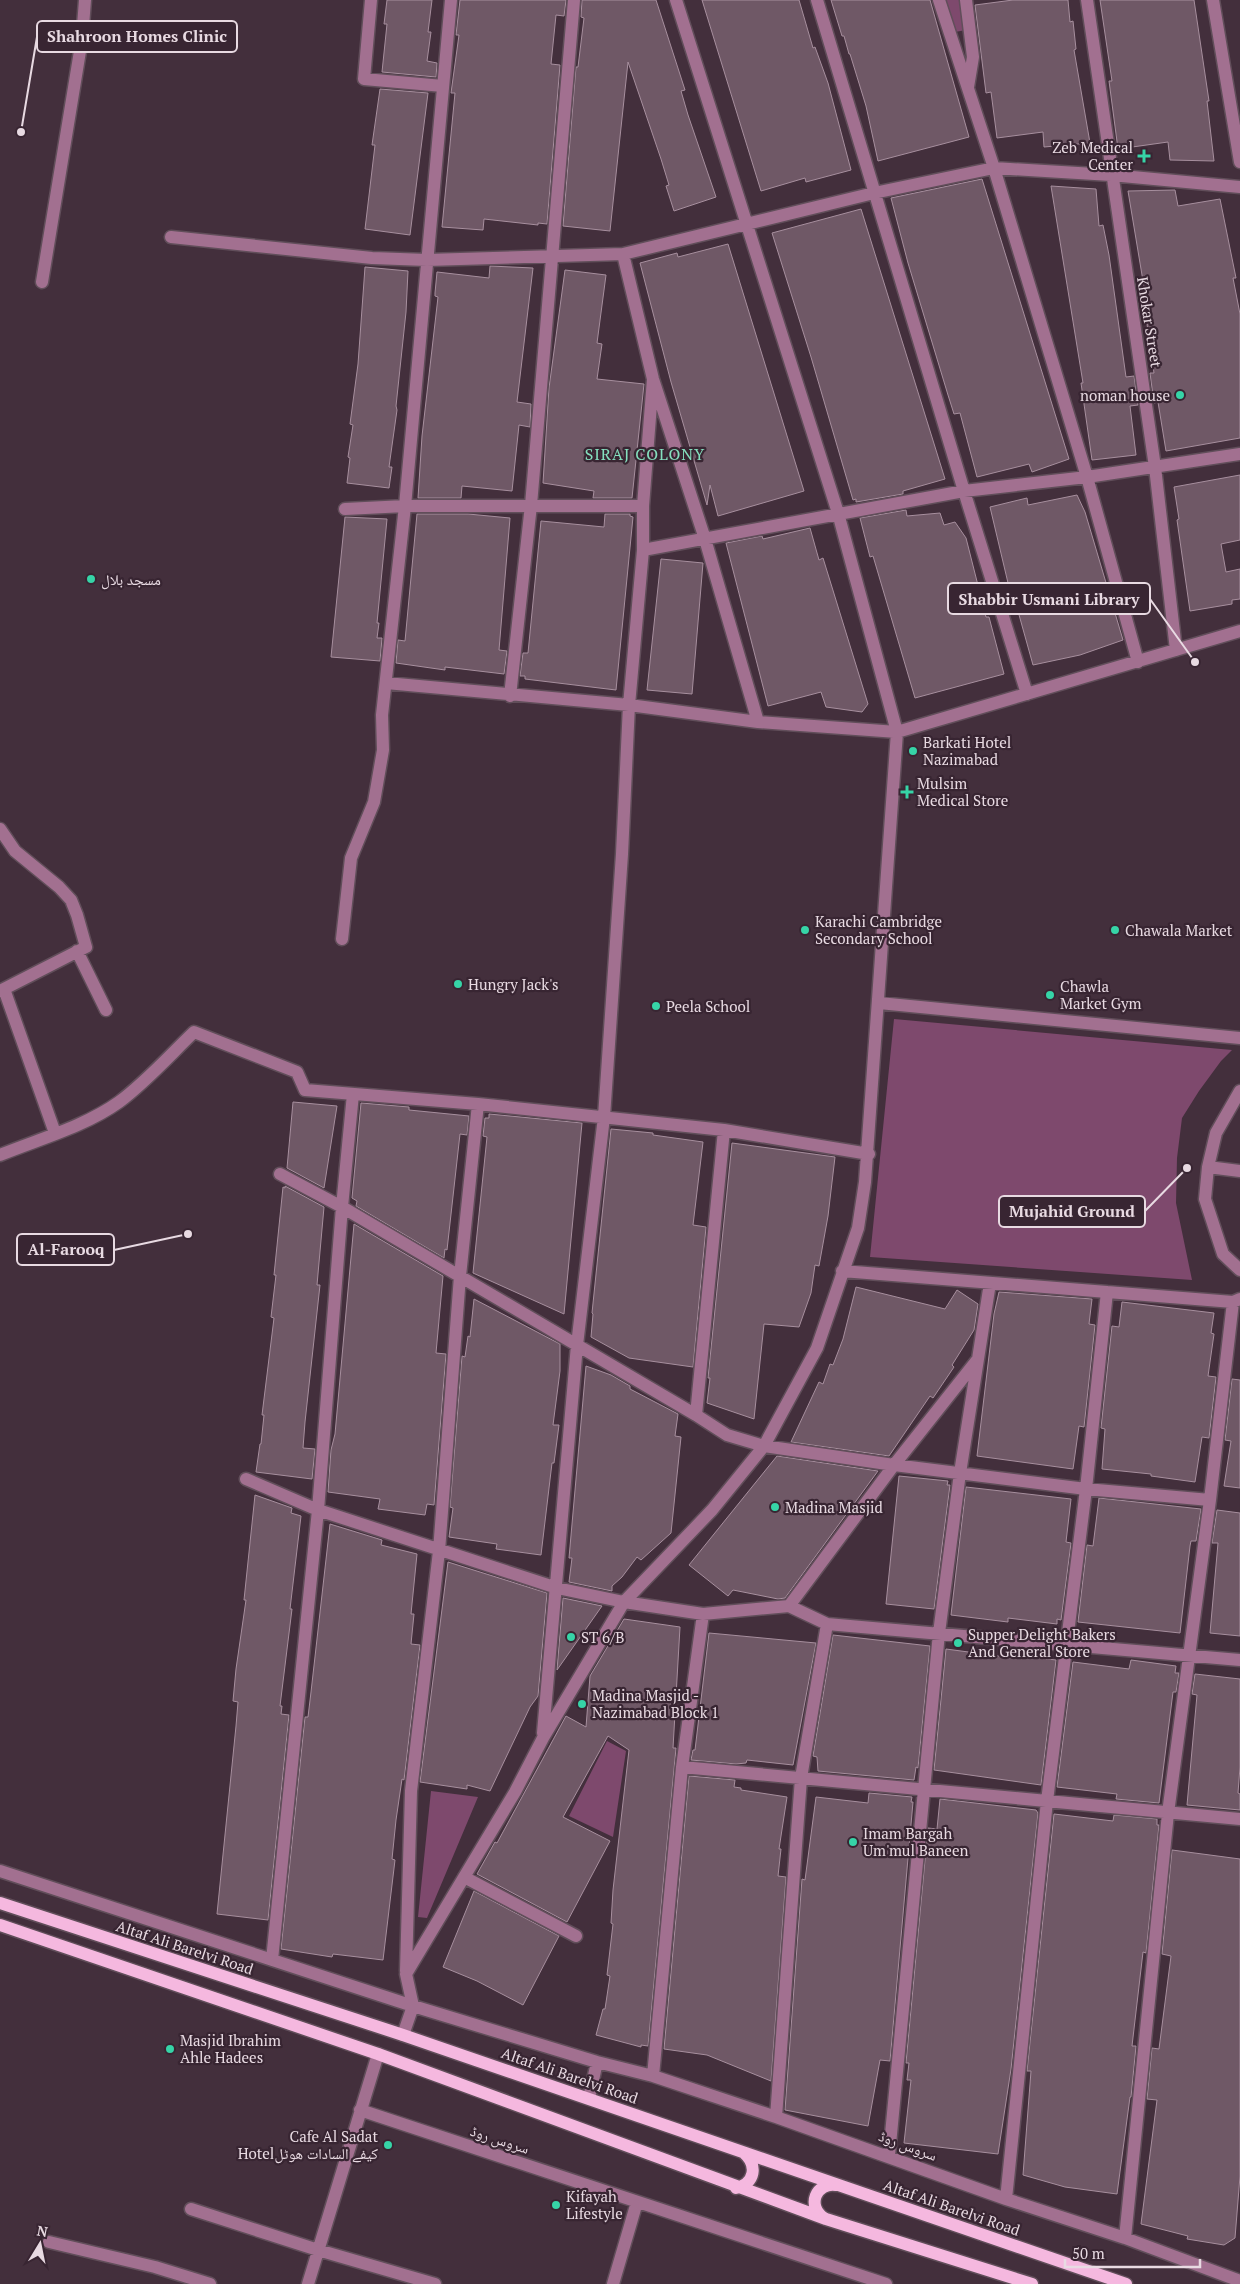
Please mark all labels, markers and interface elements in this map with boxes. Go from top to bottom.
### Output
callout: Shahroon Homes Clinic [37,21,237,52]
text: Shahroon Homes Clinic [47,25,227,47]
place label: Zeb Medical Center [1052,137,1133,174]
marker: Zeb Medical Center [1137,149,1151,163]
street label: Khokar Street [1133,275,1167,369]
place label: noman house [1080,385,1170,405]
marker: noman house [1174,389,1186,401]
district label: SIRAJ COLONY [585,443,705,465]
place label: مسجد بلال [101,569,161,590]
marker: مسجد بلال [85,573,97,585]
callout: Shabbir Usmani Library [948,583,1150,614]
text: Shabbir Usmani Library [958,588,1140,610]
place label: Barkati Hotel Nazimabad [923,732,1011,769]
marker: Barkati Hotel Nazimabad [907,745,919,757]
place label: Mulsim Medical Store [917,773,1008,810]
marker: Mulsim Medical Store [901,786,913,798]
place label: Karachi Cambridge Secondary School [815,911,942,948]
place label: Chawala Market [1125,920,1233,940]
marker: Karachi Cambridge Secondary School [799,924,811,936]
marker: Chawala Market [1109,924,1121,936]
place label: Hungry Jack's [468,974,558,994]
place label: Chawla Market Gym [1060,976,1142,1013]
marker: Hungry Jack's [452,978,464,990]
marker: Chawla Market Gym [1044,989,1056,1001]
place label: Peela School [666,996,750,1016]
marker: Peela School [650,1000,662,1012]
callout: Mujahid Ground [999,1196,1145,1227]
text: Mujahid Ground [1009,1200,1135,1222]
callout: Al-Farooq [17,1234,114,1265]
text: Al-Farooq [27,1238,105,1260]
place label: Madina Masjid [785,1497,883,1517]
marker: Madina Masjid [769,1501,781,1513]
place label: Supper Delight Bakers And General Store [968,1624,1116,1661]
place label: ST 6/B [581,1627,624,1647]
marker: ST 6/B [565,1631,577,1643]
marker: Supper Delight Bakers And General Store [952,1637,964,1649]
place label: Madina Masjid - Nazimabad Block 1 [592,1685,719,1722]
marker: Madina Masjid - Nazimabad Block 1 [576,1698,588,1710]
place label: Imam Bargah Um'mul Baneen [863,1823,968,1860]
marker: Imam Bargah Um'mul Baneen [847,1836,859,1848]
street label: Altaf Ali Barelvi Road [114,1915,256,1979]
place label: Masjid Ibrahim Ahle Hadees [180,2030,281,2067]
street label: Altaf Ali Barelvi Road [499,2042,641,2108]
marker: Masjid Ibrahim Ahle Hadees [164,2043,176,2055]
street label: سروس روڈ [468,2120,532,2159]
street label: سروس روڈ [876,2125,940,2166]
place label: Cafe Al Sadat Hotelکیفے السادات ھوٹل [238,2126,378,2164]
marker: Cafe Al Sadat Hotelکیفے السادات ھوٹل [382,2139,394,2151]
street label: Altaf Ali Barelvi Road [881,2174,1023,2240]
place label: Kifayah Lifestyle [566,2186,623,2223]
marker: Kifayah Lifestyle [550,2199,562,2211]
north arrow [15,2219,65,2269]
text: N [35,2220,50,2241]
scale bar [1065,2236,1200,2268]
text: 50 m [1072,2243,1105,2263]

